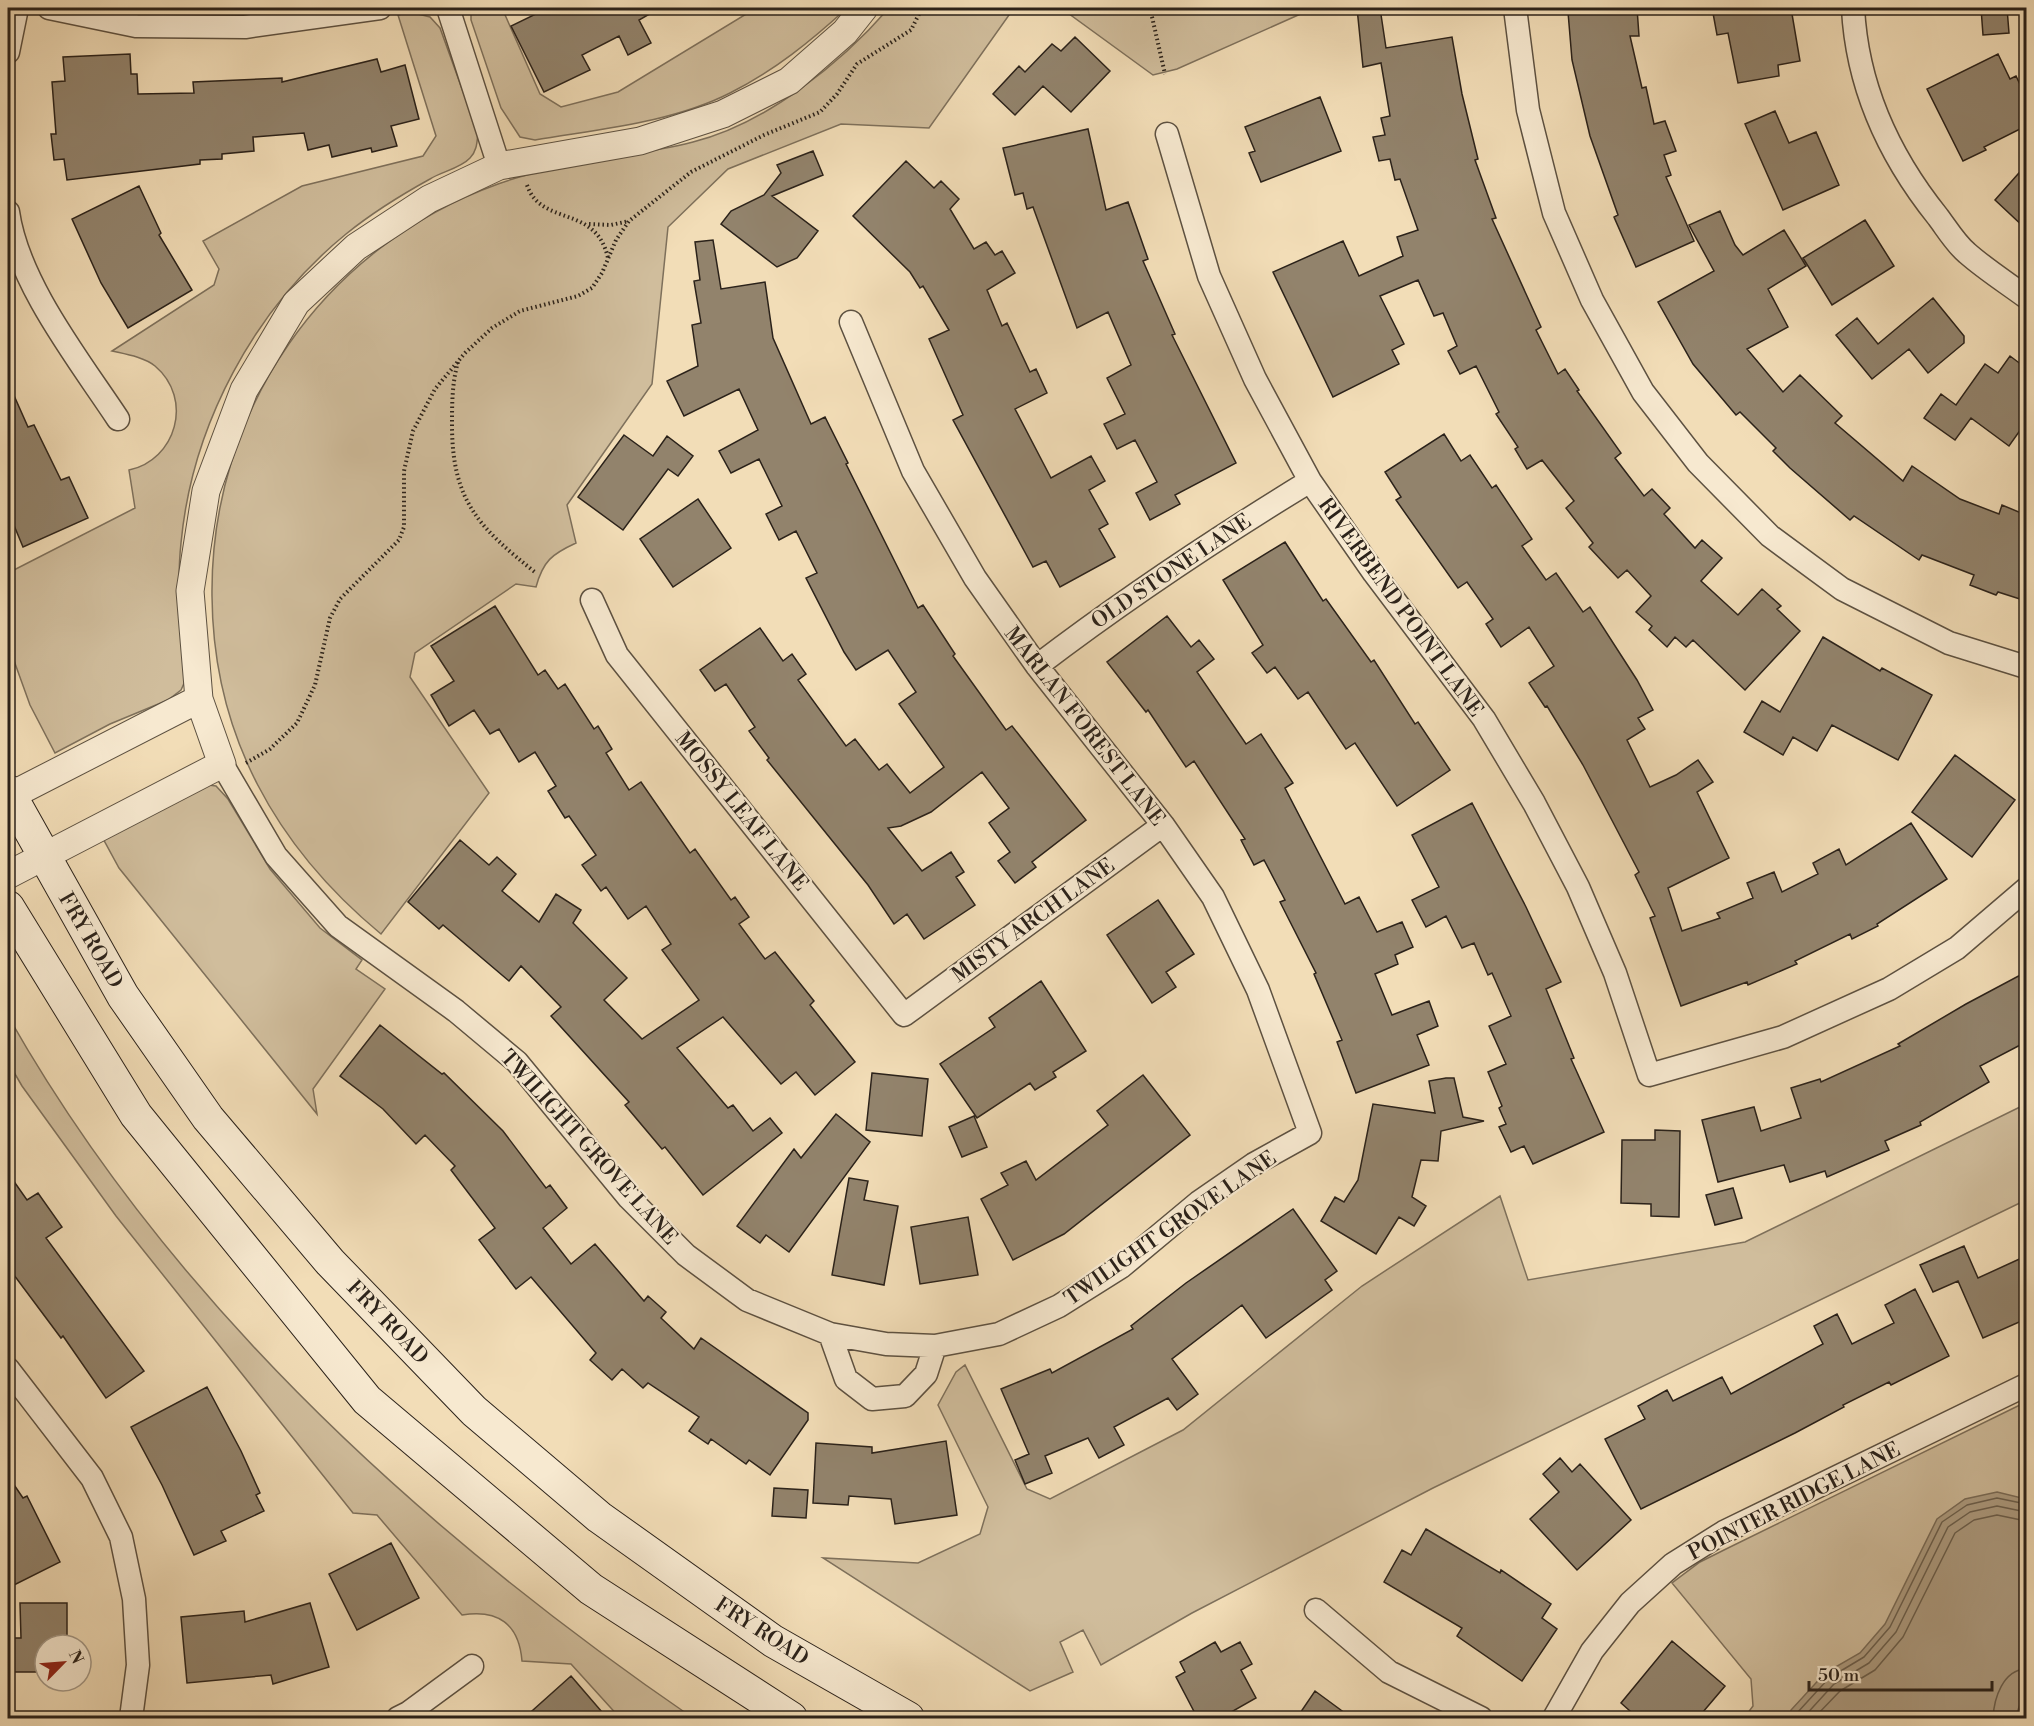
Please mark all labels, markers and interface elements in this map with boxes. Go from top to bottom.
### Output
street label: RIVERBEND POINT LANE [1312,493,1489,722]
street label: OLD STONE LANE [1087,509,1256,635]
street label: MARLAN FOREST LANE [998,622,1170,832]
street label: MOSSY LEAF LANE [669,727,813,896]
street label: MISTY ARCH LANE [947,853,1120,989]
street label: FRY ROAD [52,888,128,993]
street label: TWILIGHT GROVE LANE [494,1045,683,1250]
street label: TWILIGHT GROVE LANE [1060,1146,1282,1312]
street label: FRY ROAD [341,1275,434,1370]
street label: POINTER RIDGE LANE [1684,1437,1905,1567]
street label: FRY ROAD [710,1592,813,1672]
north arrow [33,1633,93,1693]
text: N [64,1647,88,1667]
scale bar [1809,1654,1992,1692]
text: 50 m [1818,1664,1860,1687]

